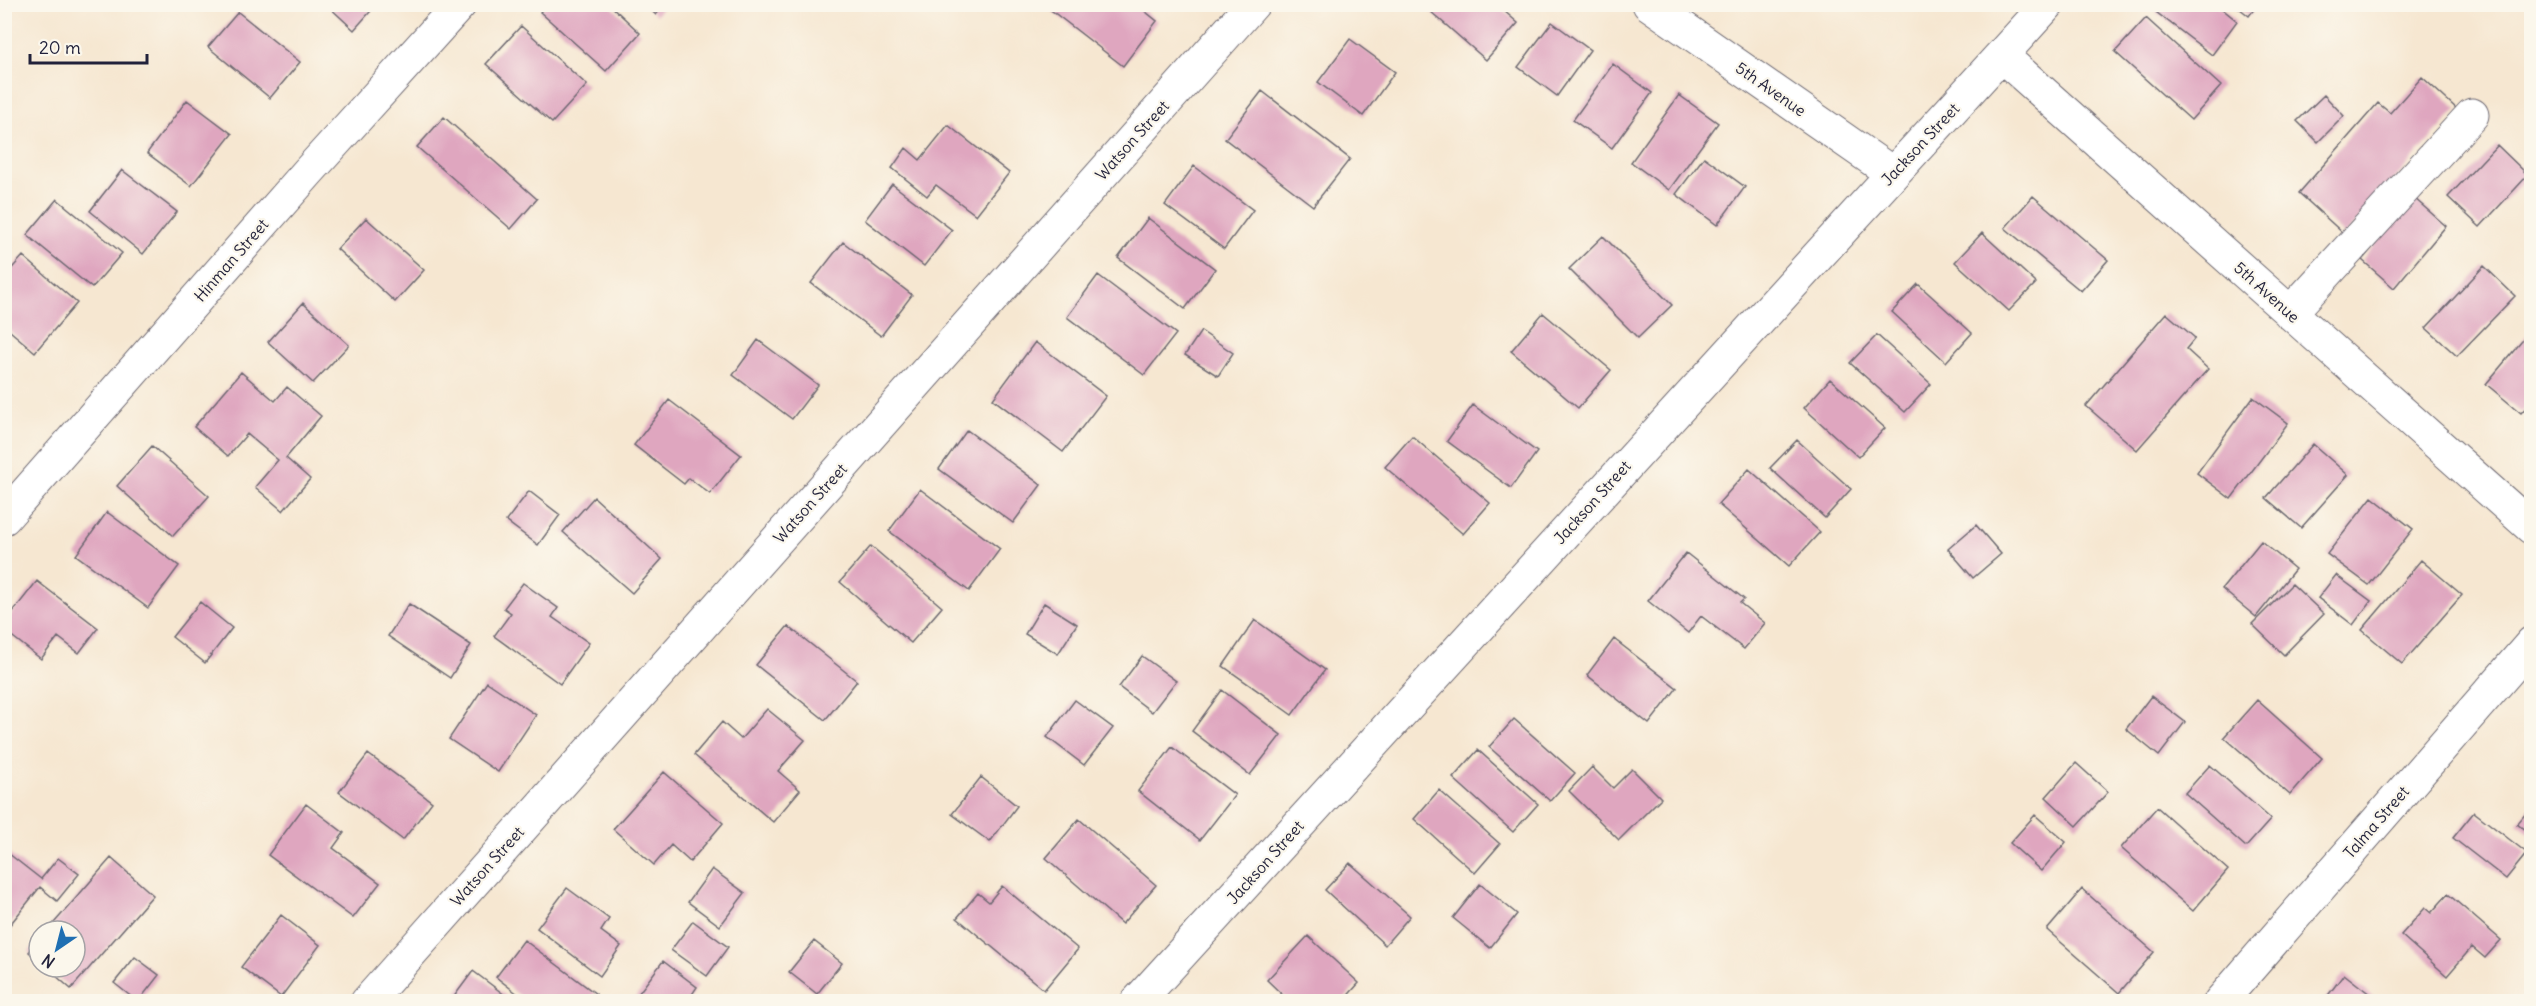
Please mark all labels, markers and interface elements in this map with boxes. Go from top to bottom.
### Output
scale bar [30,27,147,65]
text: 20 m [39,36,81,59]
street label: 5th Avenue [1732,58,1810,120]
street label: Watson Street [1091,95,1173,184]
street label: Jackson Street [1877,98,1964,189]
street label: Hinman Street [190,214,273,306]
street label: 5th Avenue [2230,257,2304,327]
street label: Jackson Street [1549,456,1635,548]
street label: Watson Street [769,458,851,547]
street label: Talma Street [2339,781,2413,862]
street label: Jackson Street [1222,816,1308,908]
street label: Watson Street [446,821,528,910]
north arrow [27,919,87,979]
text: N [38,950,59,973]

